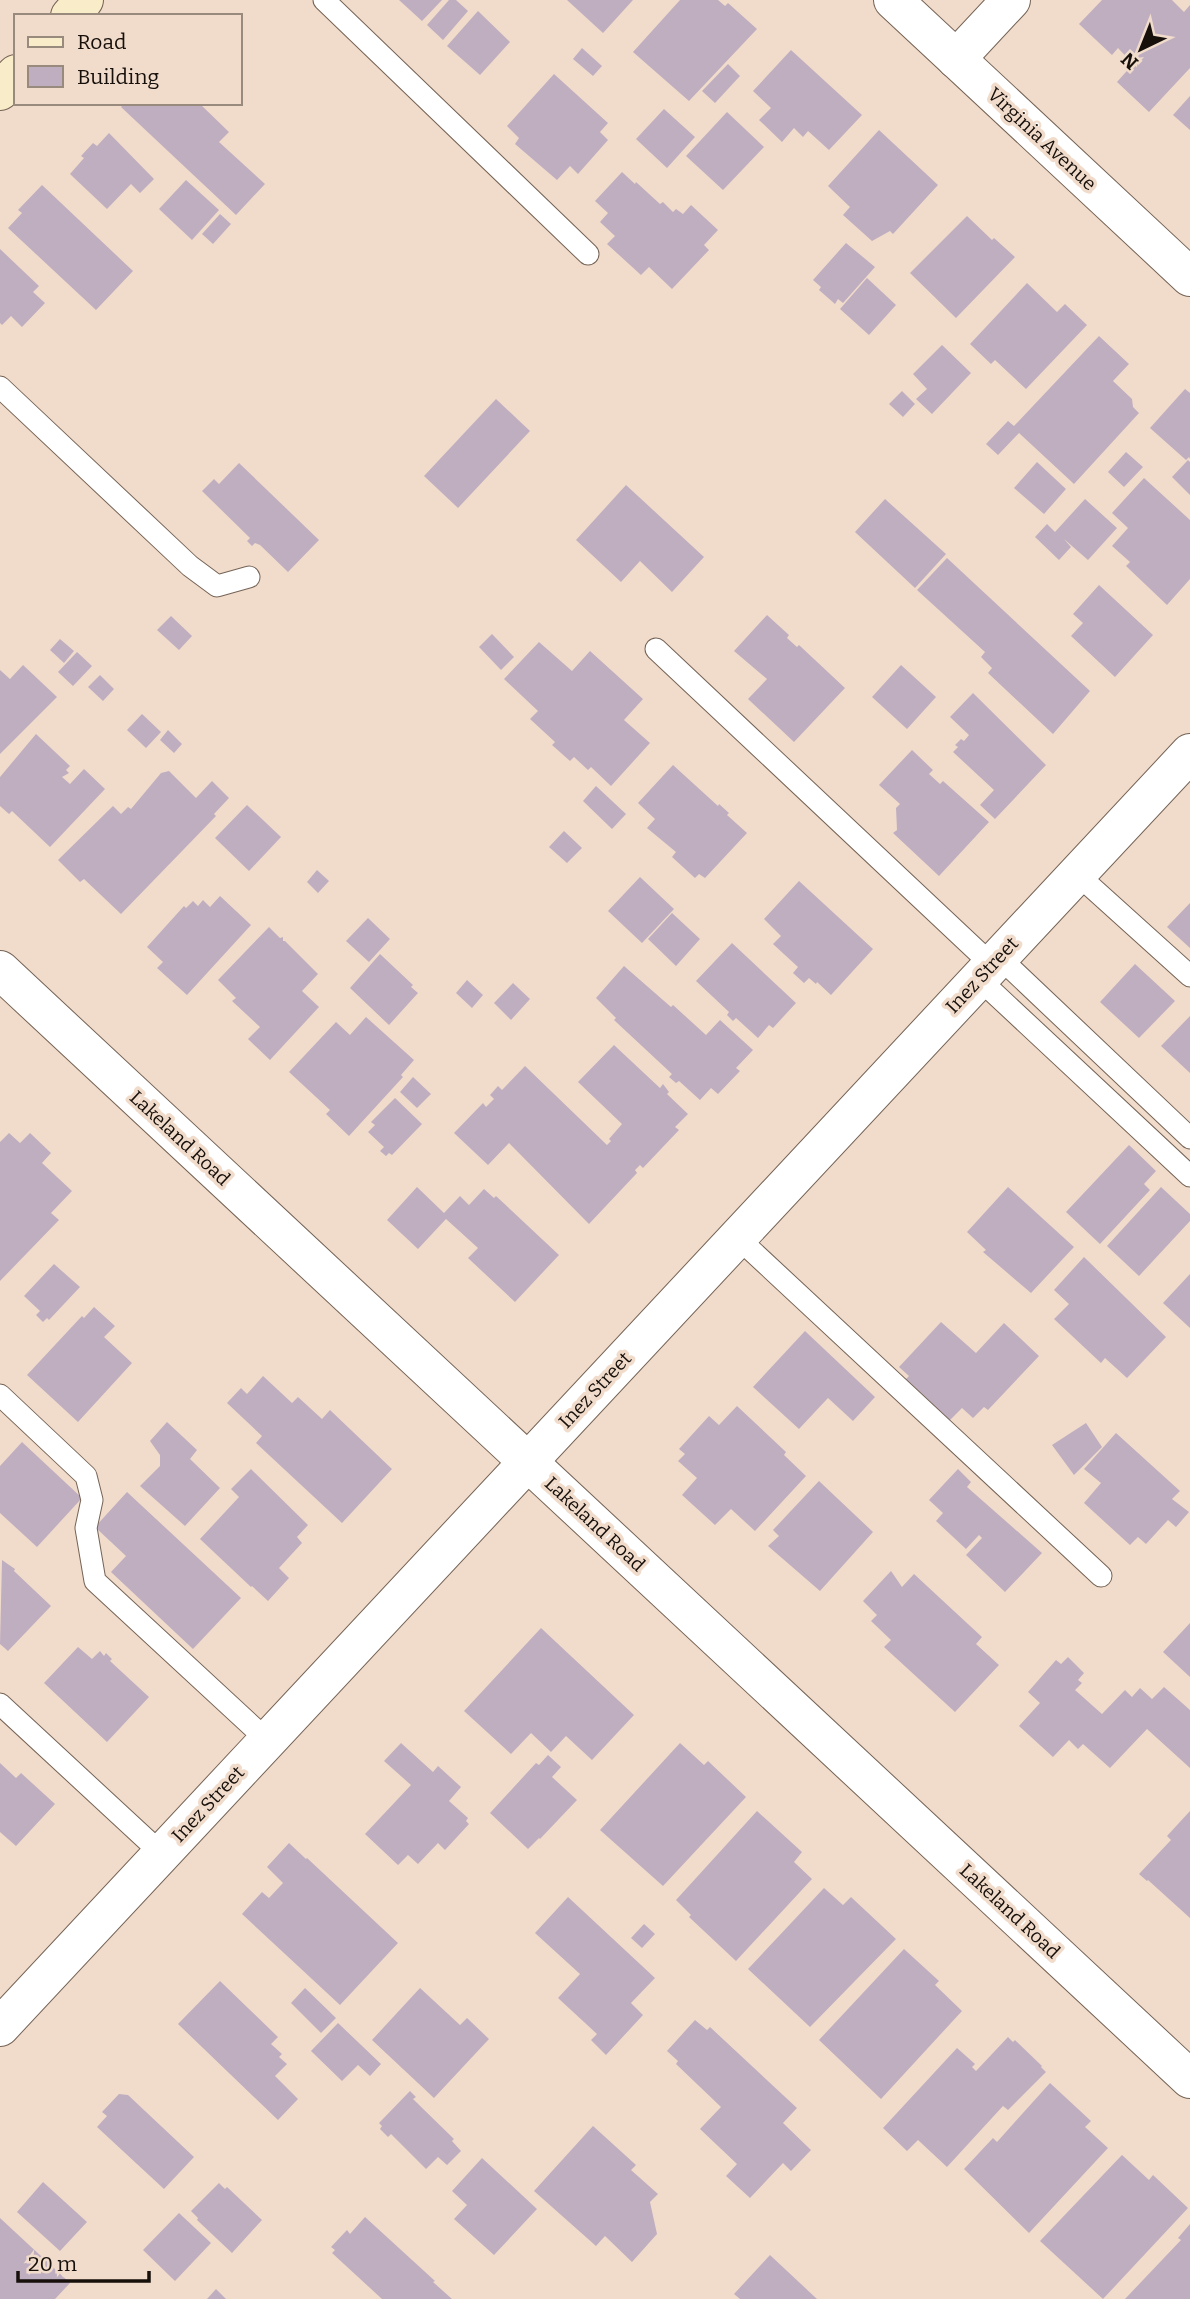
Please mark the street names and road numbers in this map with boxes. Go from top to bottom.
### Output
street label: Virginia Avenue [983,83,1101,195]
street label: Inez Street [941,932,1023,1018]
street label: Lakeland Road [125,1086,235,1190]
street label: Inez Street [554,1347,636,1433]
street label: Lakeland Road [540,1472,650,1576]
street label: Inez Street [167,1761,249,1847]
street label: Lakeland Road [955,1859,1065,1963]

